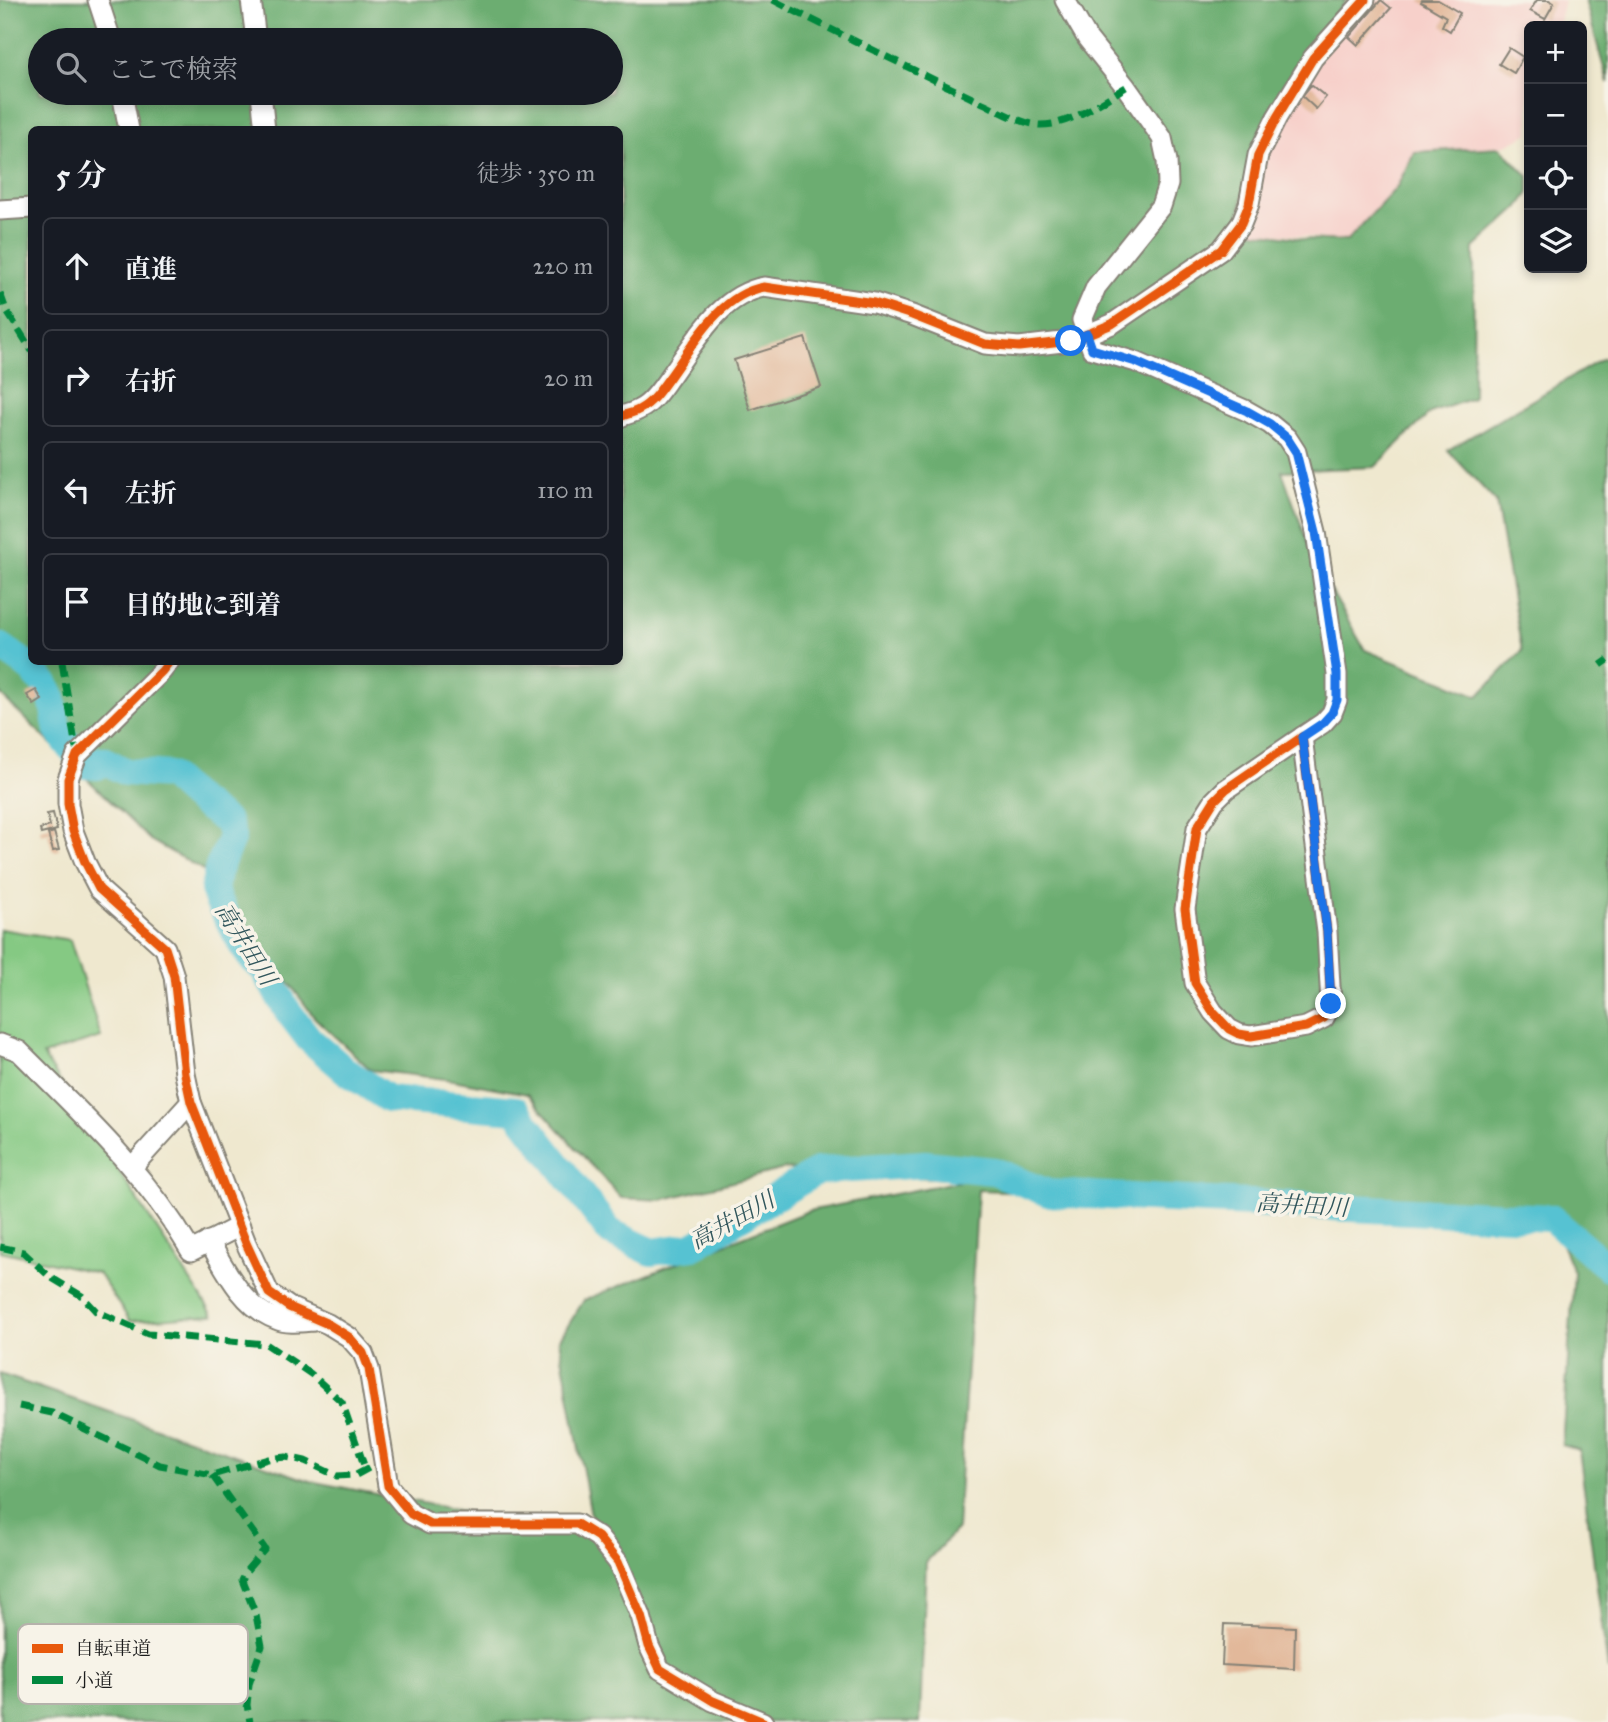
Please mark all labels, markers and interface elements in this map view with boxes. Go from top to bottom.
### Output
map controls [1524,21,1587,273]
button: + [1524,21,1587,84]
search box [28,28,623,105]
icon: search [52,48,90,86]
text: ここで検索 [108,53,238,85]
button: − [1524,84,1587,147]
button: locate [1524,147,1587,210]
text: 5 分 [56,157,106,193]
text: 徒歩 · 350 m [477,159,595,187]
button: layers [1524,210,1587,273]
icon: ahead [58,247,96,285]
text: 220 m [533,252,593,280]
text: 直進 [125,253,177,285]
route start [1055,325,1086,356]
icon: right [58,359,96,397]
text: 20 m [544,364,593,392]
text: 右折 [125,365,177,397]
icon: left [58,471,96,509]
text: 110 m [537,476,593,504]
text: 左折 [125,477,177,509]
icon: arrive [58,583,96,621]
text: 目的地に到着 [125,589,281,621]
water label: 高井田川 [210,898,284,993]
route end [1315,988,1346,1019]
water label: 高井田川 [685,1184,782,1255]
water label: 高井田川 [1255,1189,1352,1222]
legend [18,1624,248,1704]
text: 自転車道 [75,1637,151,1660]
text: 小道 [75,1669,113,1692]

